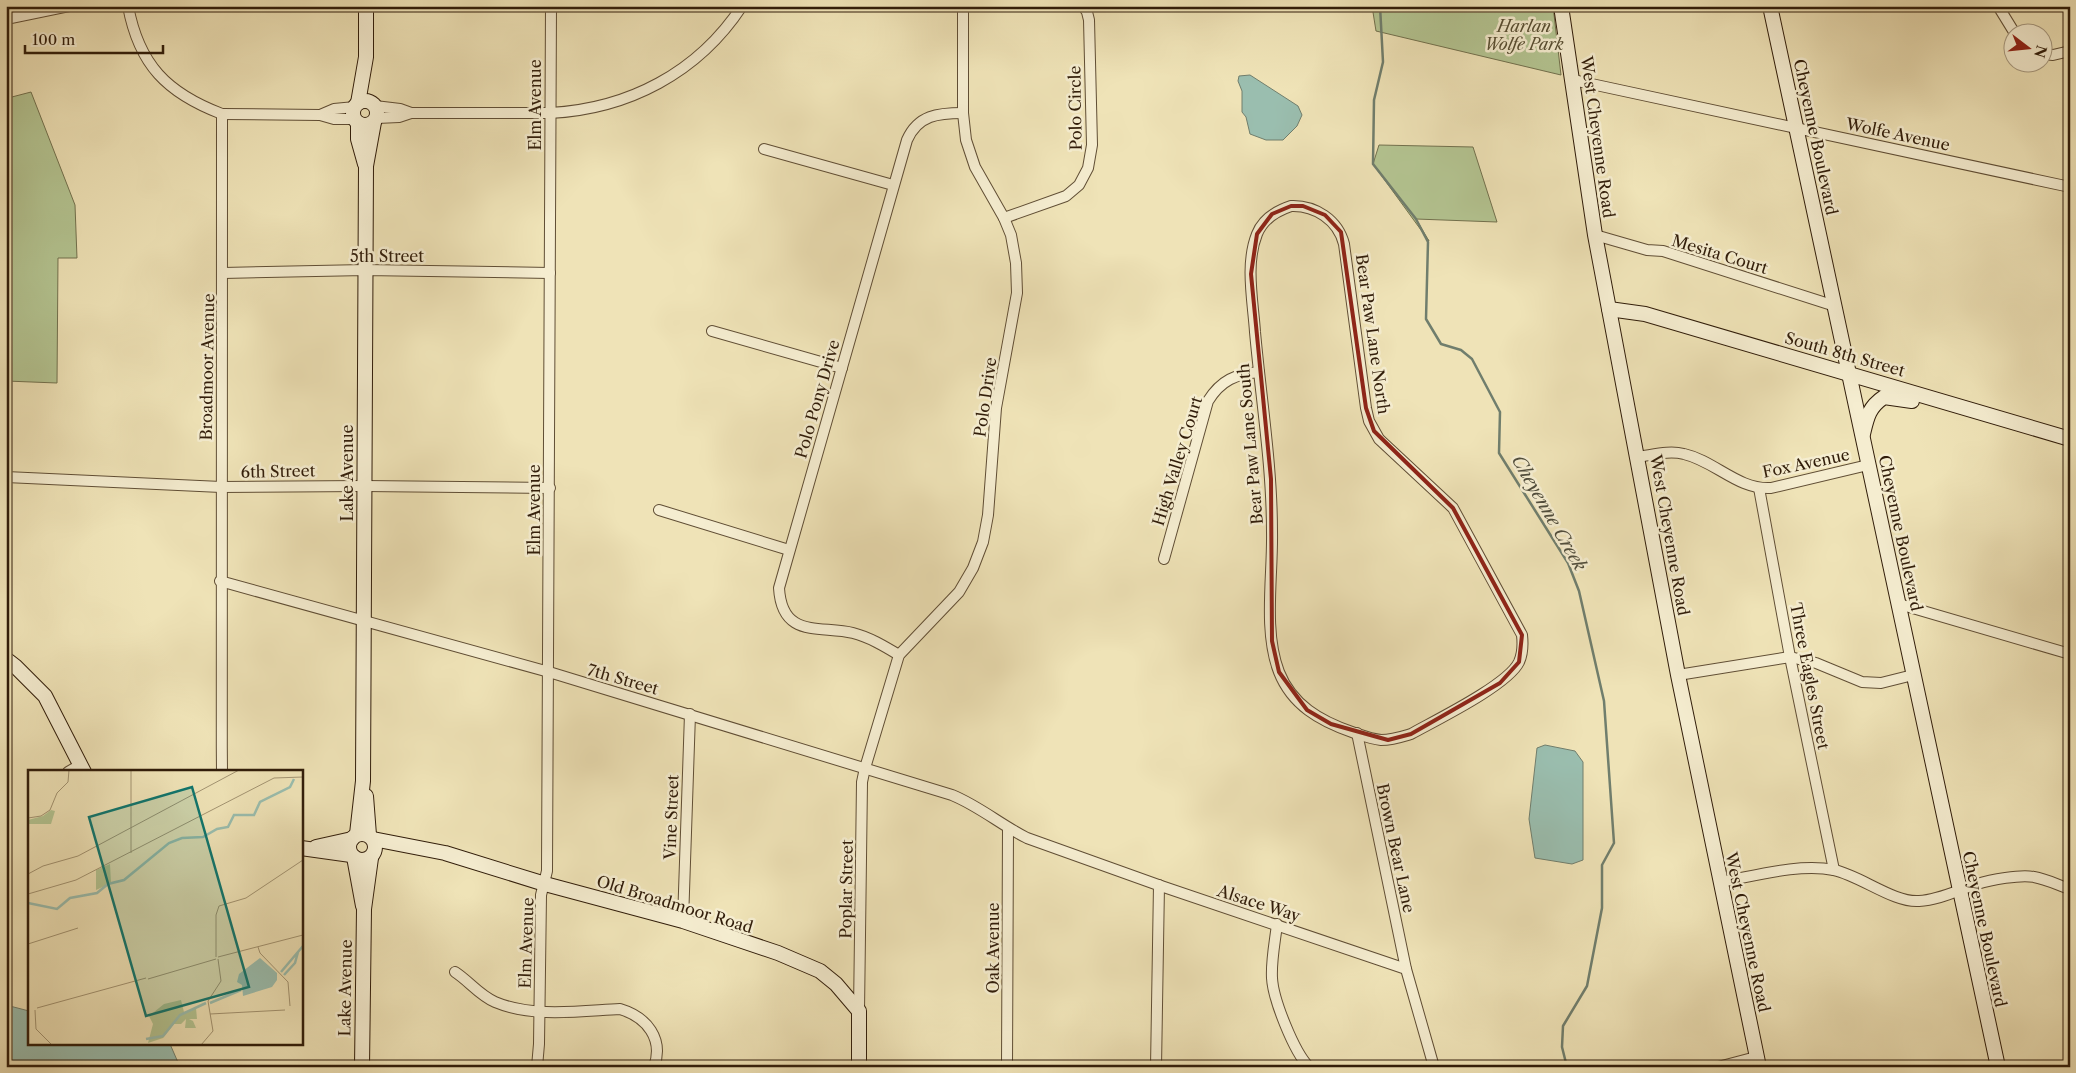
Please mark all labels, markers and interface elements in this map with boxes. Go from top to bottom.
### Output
park label: Harlan Wolfe Park [1484,16,1564,54]
scale bar [25,22,162,54]
north arrow [2004,22,2054,72]
text: 100 m [32,30,75,49]
text: N [2030,43,2051,60]
street label: West Cheyenne Road [1577,54,1619,219]
street label: Cheyenne Boulevard [1790,57,1842,217]
street label: Elm Avenue [525,59,545,151]
street label: Polo Circle [1064,65,1086,150]
street label: Wolfe Avenue [1843,113,1952,155]
street label: Mesita Court [1670,230,1771,278]
street label: 5th Street [350,246,424,266]
street label: Bear Paw Lane North [1352,252,1394,416]
street label: Broadmoor Avenue [196,293,218,441]
street label: South 8th Street [1783,327,1908,381]
street label: Polo Pony Drive [790,337,844,461]
street label: Polo Drive [970,356,1001,438]
street label: Bear Paw Lane South [1233,363,1267,525]
street label: High Valley Court [1148,393,1206,528]
street label: Lake Avenue [337,424,357,522]
street label: Fox Avenue [1761,444,1851,482]
water label: Cheyenne Creek [1507,451,1591,576]
street label: West Cheyenne Road [1646,452,1694,617]
street label: Cheyenne Boulevard [1875,453,1927,613]
street label: 6th Street [241,460,316,482]
street label: Elm Avenue [524,464,544,556]
street label: Three Eagles Street [1786,601,1834,751]
street label: 7th Street [585,659,661,699]
inset map [28,770,302,1046]
street label: Vine Street [659,774,682,861]
street label: Brown Bear Lane [1373,782,1419,915]
street label: Poplar Street [835,839,857,939]
street label: West Cheyenne Road [1721,849,1775,1014]
street label: Cheyenne Boulevard [1959,849,2011,1009]
street label: Old Broadmoor Road [594,871,756,937]
street label: Alsace Way [1214,880,1304,926]
street label: Elm Avenue [514,897,538,989]
street label: Oak Avenue [983,902,1003,994]
street label: Lake Avenue [334,939,356,1037]

